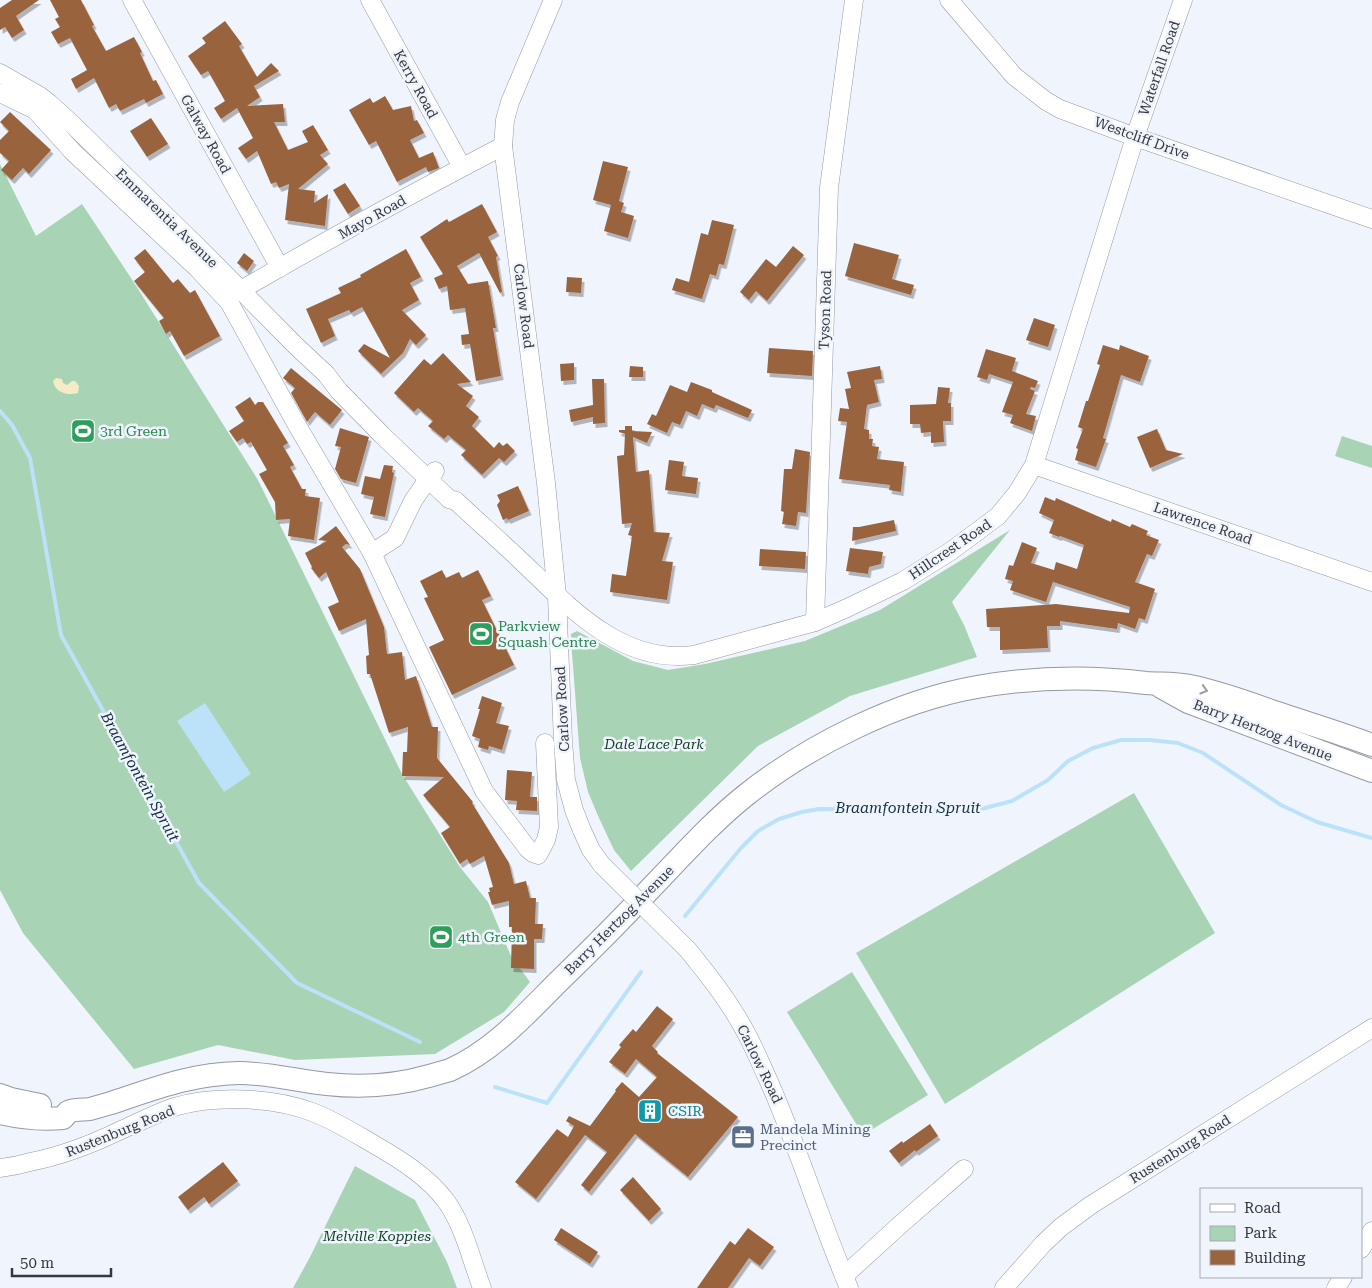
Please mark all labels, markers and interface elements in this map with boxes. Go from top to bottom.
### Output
street label: Waterfall Road [1135,19,1183,117]
street label: Kerry Road [391,47,441,121]
street label: Galway Road [178,92,234,176]
street label: Westcliff Drive [1092,113,1192,163]
street label: Emmarentia Avenue [113,165,221,271]
street label: Mayo Road [335,192,409,242]
street label: Carlow Road [511,263,537,349]
street label: Tyson Road [816,270,834,350]
sports icon: 3rd Green [70,418,96,444]
place label: 3rd Green [100,423,167,439]
street label: Lawrence Road [1151,499,1255,547]
street label: Hillcrest Road [906,516,994,582]
place label: Parkview Squash Centre [498,618,597,650]
sports icon: Parkview Squash Centre [468,621,494,647]
street label: Carlow Road [552,666,572,752]
one-way arrow [1200,684,1209,695]
street label: Barry Hertzog Avenue [1191,696,1335,764]
water label: Braamfontein Spruit [96,708,183,845]
park label: Dale Lace Park [603,736,704,752]
water label: Braamfontein Spruit [834,799,981,817]
street label: Barry Hertzog Avenue [561,862,677,978]
sports icon: 4th Green [428,924,454,950]
place label: 4th Green [458,929,525,945]
street label: Carlow Road [734,1022,786,1106]
building icon: CSIR [637,1098,663,1124]
street label: Rustenburg Road [63,1102,177,1160]
place label: CSIR [668,1103,702,1119]
street label: Rustenburg Road [1127,1112,1233,1186]
place label: Mandela Mining Precinct [760,1121,870,1153]
office icon: Mandela Mining Precinct [730,1124,756,1150]
legend [1200,1188,1362,1278]
text: Road [1244,1199,1281,1217]
text: Park [1244,1224,1278,1242]
park label: Melville Koppies [322,1228,431,1244]
scale bar [12,1246,111,1278]
text: Building [1244,1249,1306,1267]
text: 50 m [20,1254,55,1272]

